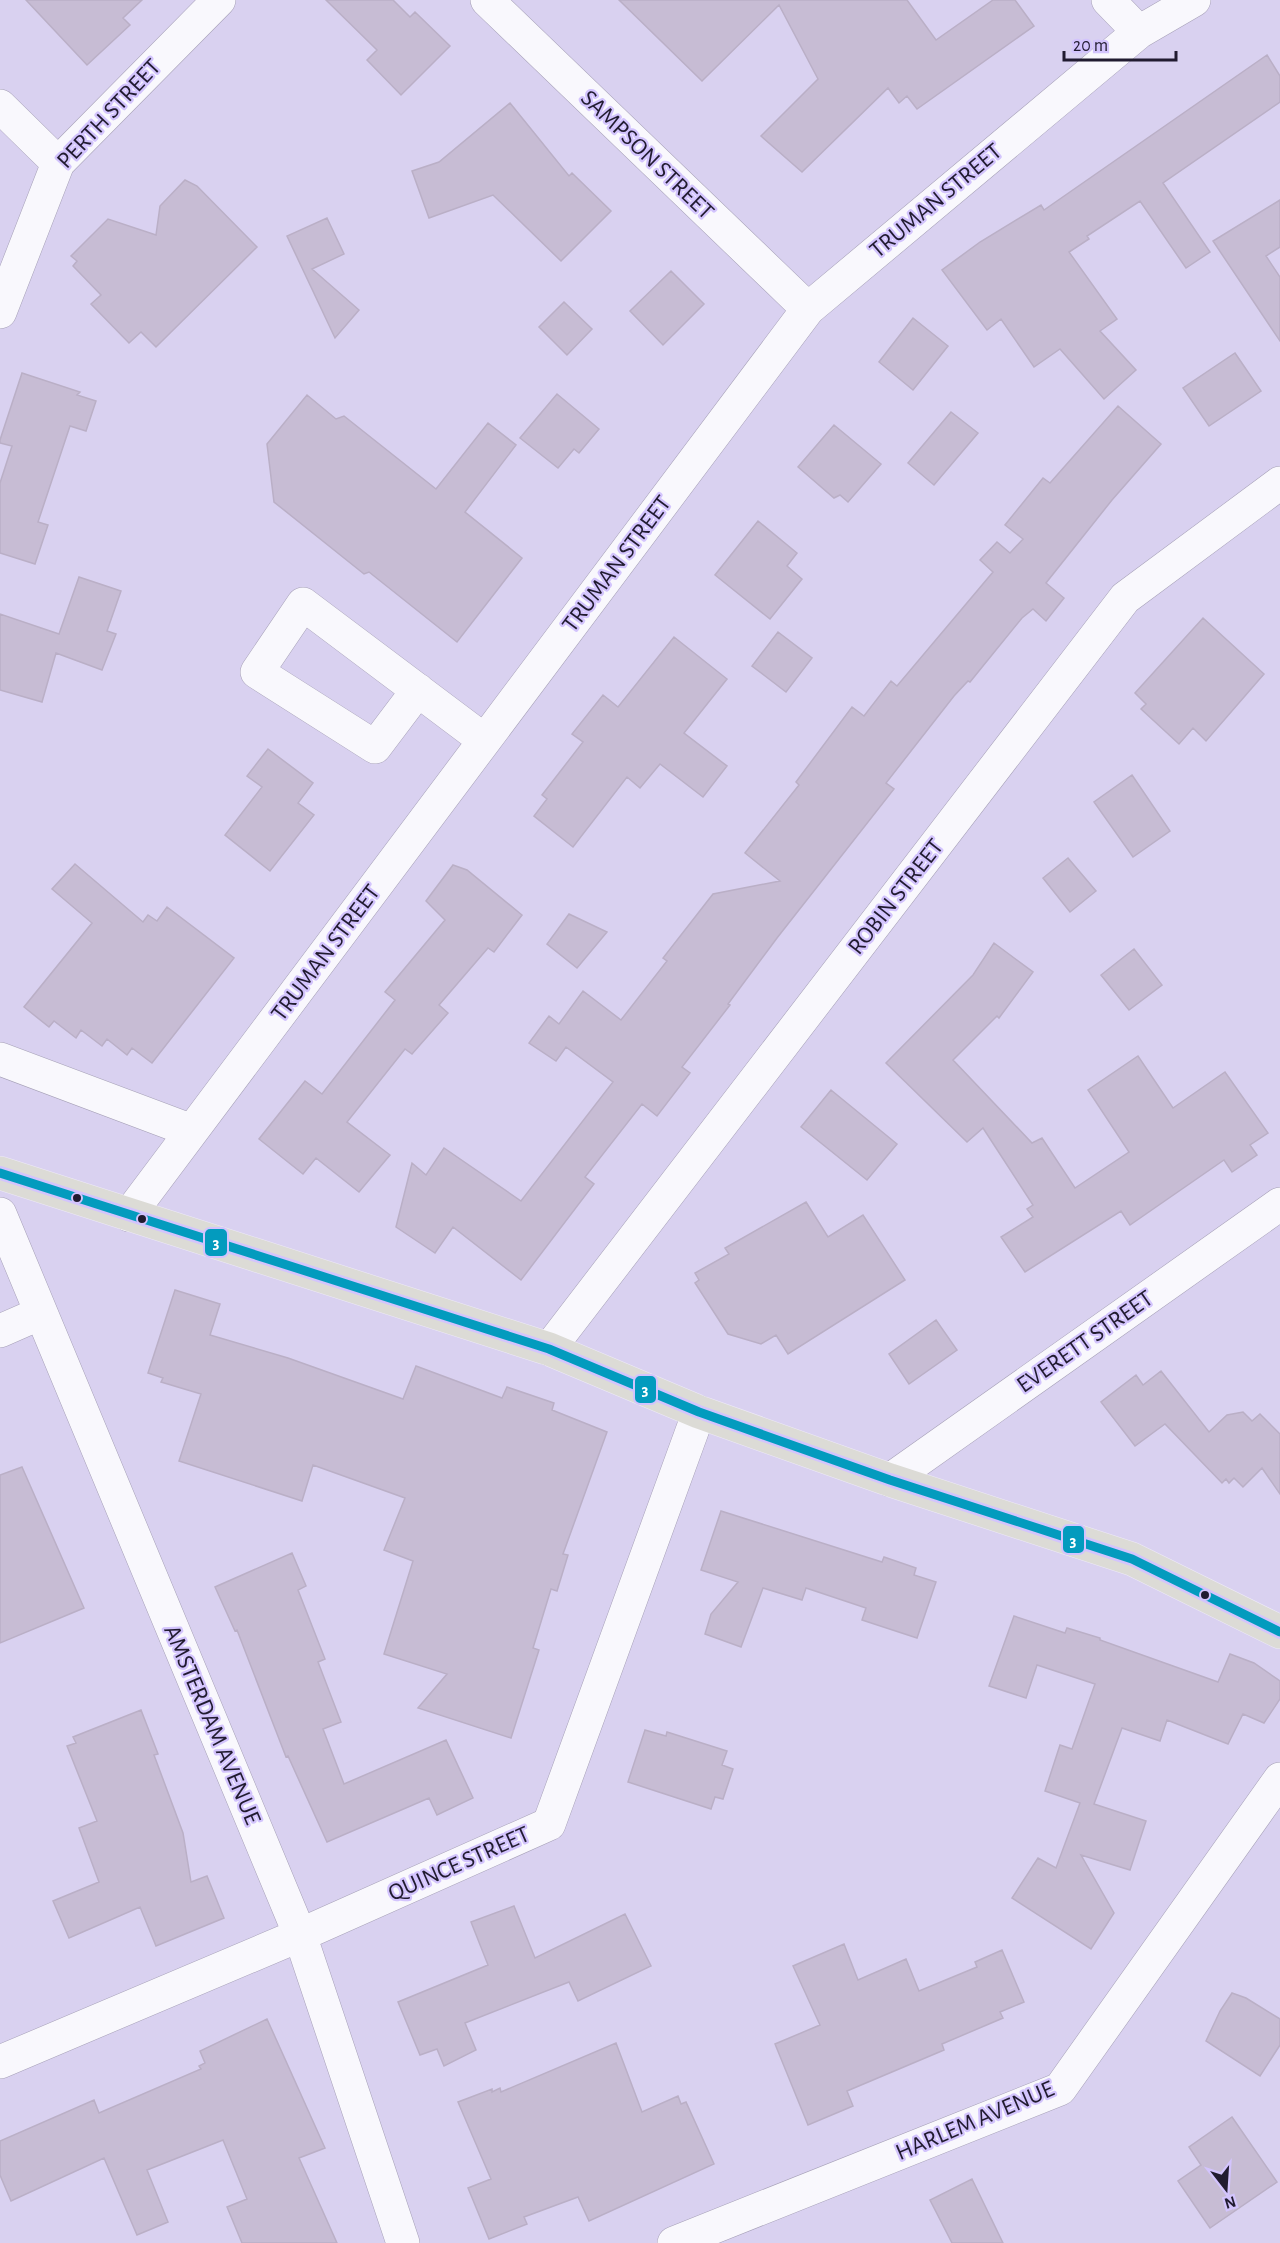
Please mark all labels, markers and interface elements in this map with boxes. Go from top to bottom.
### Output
scale bar [1064,24,1176,62]
text: 20 m [1073,37,1108,55]
street label: PERTH STREET [53,55,166,173]
street label: SAMPSON STREET [576,86,718,224]
street label: TRUMAN STREET [866,139,1007,263]
street label: TRUMAN STREET [558,491,676,637]
street label: ROBIN STREET [844,835,948,959]
street label: TRUMAN STREET [267,880,385,1026]
unlabelled marker [71,1192,83,1204]
unlabelled marker [136,1213,148,1225]
line badge: 3 [204,1228,228,1257]
text: 3 [213,1235,220,1251]
street label: EVERETT STREET [1013,1286,1158,1398]
line badge: 3 [634,1375,657,1404]
text: 3 [642,1382,649,1398]
line badge: 3 [1062,1525,1085,1554]
text: 3 [1070,1533,1077,1549]
unlabelled marker [1199,1589,1211,1601]
street label: AMSTERDAM AVENUE [159,1622,265,1828]
street label: QUINCE STREET [385,1822,533,1906]
street label: HARLEM AVENUE [892,2077,1058,2165]
north arrow [1196,2159,1256,2219]
text: N [1222,2193,1238,2212]

